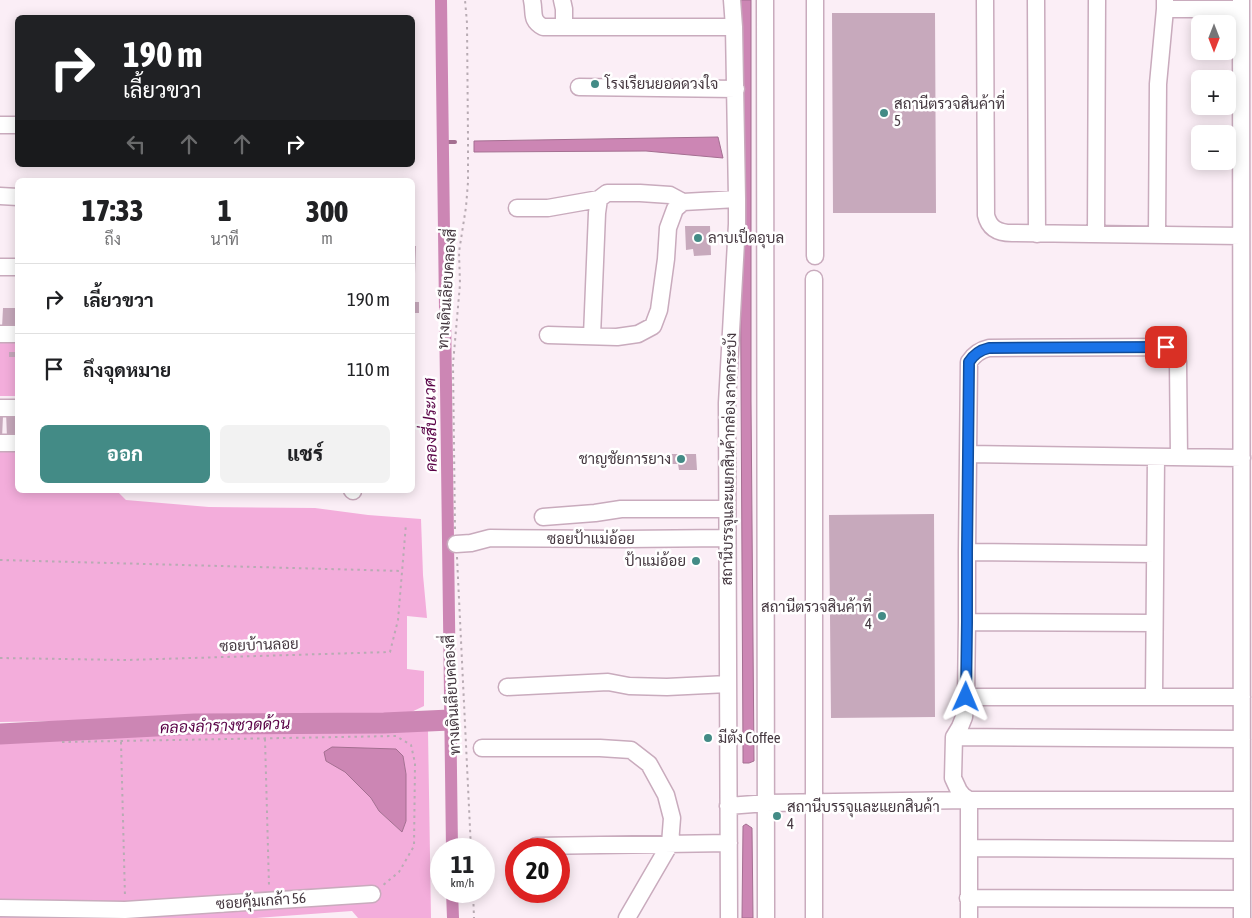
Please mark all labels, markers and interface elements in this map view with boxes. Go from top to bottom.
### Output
north arrow [1191,15,1236,60]
map controls [1191,15,1236,170]
text: 190 m [123,34,202,74]
icon: right [40,35,105,100]
button: + [1191,70,1236,115]
place label: โรงเรียนยอดดวงใจ [604,74,718,92]
text: เลี้ยวขวา [123,77,201,103]
marker: โรงเรียนยอดดวงใจ [589,78,601,90]
place label: สถานีตรวจสินค้าที่ 5 [894,89,1005,129]
marker: สถานีตรวจสินค้าที่ 5 [878,107,890,119]
button: − [1191,125,1236,170]
icon: left [122,130,150,158]
icon: ahead [175,130,203,158]
icon: ahead [228,130,256,158]
icon: right [281,130,309,158]
text: 17:33 [82,193,144,227]
text: 1 [218,193,232,227]
text: 300 [306,194,348,228]
place label: ลาบเป็ดอุบล [708,227,784,249]
street label: ทางเดินเลียบคลองสี่ [428,228,459,350]
text: m [321,229,333,247]
text: ถึง [104,230,121,248]
text: นาที [210,230,239,248]
marker: ลาบเป็ดอุบล [692,232,704,244]
icon: right [40,285,68,313]
text: 190 m [347,288,390,310]
text: เลี้ยวขวา [83,289,154,311]
pin [1145,326,1187,368]
street label: สถานีบรรจุและแยกสินค้ากล่อง ลาดกระบัง [717,332,742,586]
icon: arrive [1152,333,1180,361]
icon: arrive [40,355,68,383]
text: 110 m [347,358,390,380]
text: ถึงจุดหมาย [83,359,171,381]
water label: คลองสี่ประเวศ [415,377,440,472]
button: ออก [40,425,210,483]
button: แชร์ [220,425,390,483]
place label: ชาญชัยการยาง [579,450,671,468]
marker: ชาญชัยการยาง [675,453,687,465]
street label: ซอยป้าแม่อ้อย [547,529,635,547]
place label: ป้าแม่อ้อย [625,551,686,569]
marker: ป้าแม่อ้อย [690,555,702,567]
place label: สถานีตรวจสินค้าที่ 4 [761,592,872,632]
marker: สถานีตรวจสินค้าที่ 4 [876,610,888,622]
street label: ซอยบ้านลอย [219,634,299,654]
street label: ทางเดินเลียบคลองสี่ [434,634,463,756]
position arrow [939,670,991,722]
water label: คลองลำรางชวดด้วน [159,712,291,736]
place label: มีตัง Coffee [718,728,781,746]
marker: มีตัง Coffee [702,732,714,744]
place label: สถานีบรรจุและแยกสินค้า 4 [787,797,940,832]
marker: สถานีบรรจุและแยกสินค้า 4 [771,810,783,822]
speed limit sign: 20 [505,838,570,903]
text: 11 [451,850,474,878]
text: km/h [451,876,474,890]
street label: ซอยคุ้มเกล้า 56 [215,888,307,915]

